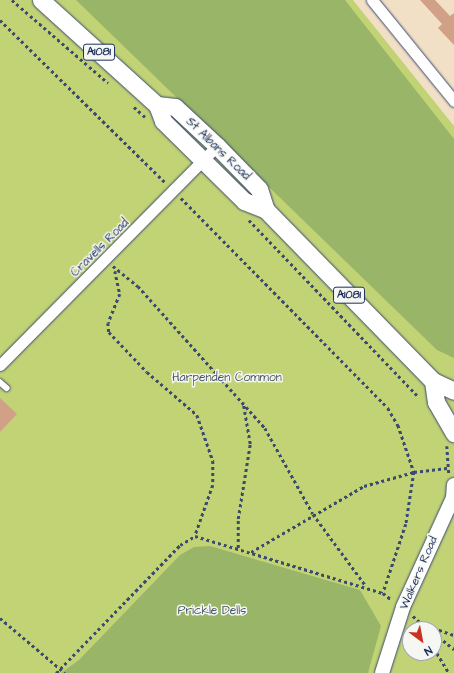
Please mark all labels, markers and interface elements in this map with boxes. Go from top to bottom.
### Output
road number: A1081 [83,43,115,61]
street label: St Albans Road [183,115,253,183]
street label: Cravells Road [68,216,132,280]
road number: A1081 [333,286,365,304]
park label: Harpenden Common [172,371,282,385]
street label: Walkers Road [397,534,441,612]
park label: Prickle Dells [178,604,246,618]
north arrow [402,621,442,661]
text: N [421,643,435,659]

